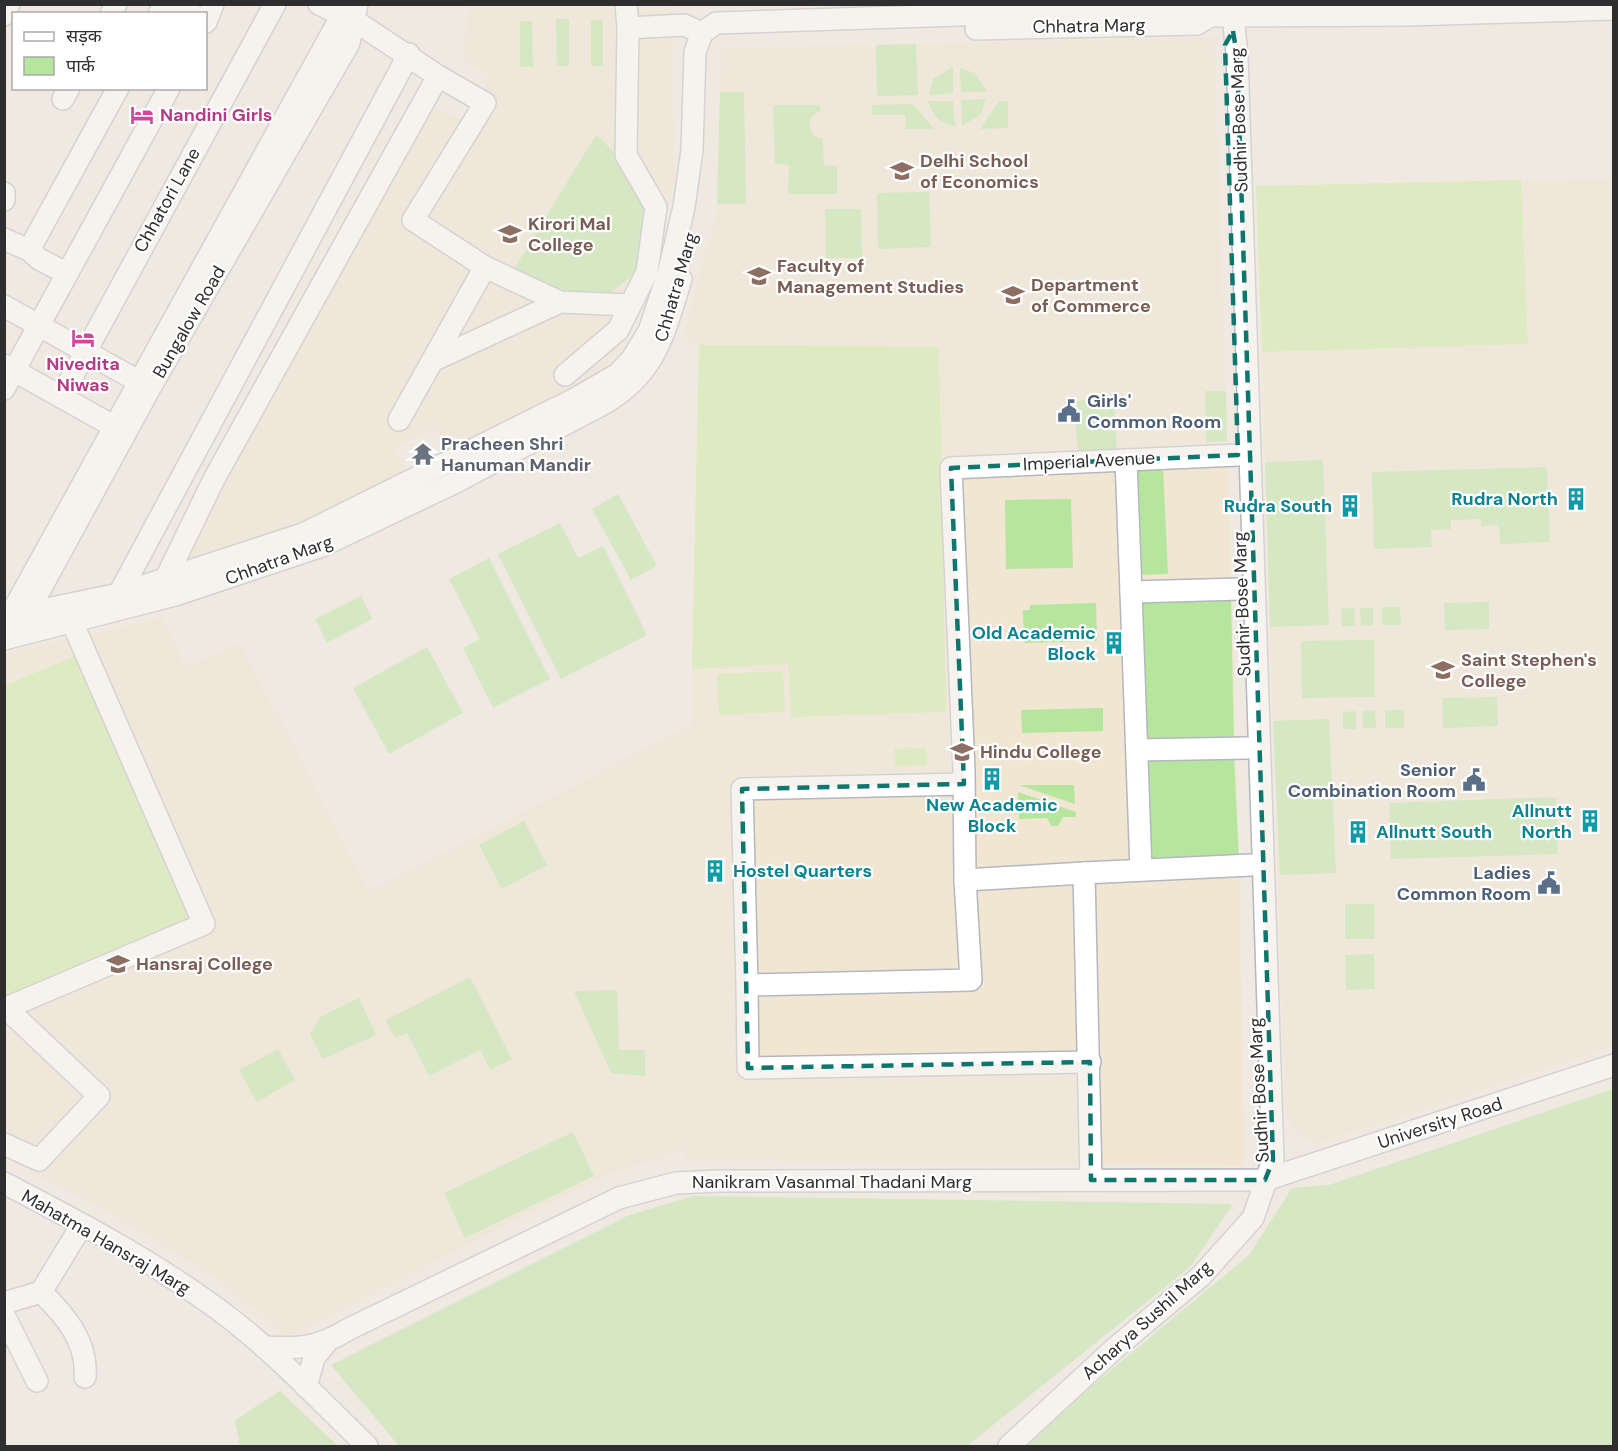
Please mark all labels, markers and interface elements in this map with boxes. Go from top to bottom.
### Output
legend [12,12,207,90]
street label: Chhatra Marg [1032,13,1146,39]
text: सड़क [66,24,103,48]
street label: Sudhir Bose Marg [1224,47,1254,193]
text: पार्क [66,54,96,78]
hotel icon: Nandini Girls [129,102,155,128]
place label: Nandini Girls [160,103,272,127]
street label: Chhatori Lane [128,143,206,257]
place label: Delhi School of Economics [920,149,1039,194]
school or university icon: Delhi School of Economics [889,158,915,184]
place label: Kirori Mal College [528,212,611,257]
school or university icon: Kirori Mal College [497,221,523,247]
street label: Chhatra Marg [649,229,703,345]
place label: Faculty of Management Studies [777,254,964,299]
street label: Bungalow Road [147,261,231,383]
school or university icon: Faculty of Management Studies [746,263,772,289]
place label: Department of Commerce [1031,273,1151,318]
school or university icon: Department of Commerce [1000,282,1026,308]
hotel icon: Nivedita Niwas [70,325,96,351]
place label: Nivedita Niwas [46,352,120,397]
place label: Girls' Common Room [1087,389,1221,434]
public building icon: Girls' Common Room [1056,398,1082,424]
place label: Pracheen Shri Hanuman Mandir [441,432,591,477]
temple icon: Pracheen Shri Hanuman Mandir [410,441,436,467]
street label: Imperial Avenue [1022,446,1156,476]
building icon: Rudra North [1563,486,1589,512]
place label: Rudra North [1451,487,1558,511]
building icon: Rudra South [1337,493,1363,519]
place label: Rudra South [1224,494,1332,518]
street label: Chhatra Marg [222,529,336,591]
street label: Sudhir Bose Marg [1227,531,1257,677]
place label: Old Academic Block [972,621,1097,666]
building icon: Old Academic Block [1101,630,1127,656]
place label: Saint Stephen's College [1461,648,1597,693]
school or university icon: Saint Stephen's College [1430,657,1456,683]
school or university icon: Hindu College [949,739,975,765]
place label: Hindu College [980,740,1102,764]
place label: Senior Combination Room [1288,758,1456,803]
building icon: New Academic Block [979,766,1005,792]
public building icon: Senior Combination Room [1461,767,1487,793]
place label: New Academic Block [926,793,1058,838]
place label: Allnutt North [1512,799,1572,844]
building icon: Allnutt North [1577,808,1603,834]
building icon: Allnutt South [1345,819,1371,845]
place label: Allnutt South [1376,820,1492,844]
building icon: Hostel Quarters [702,858,728,884]
place label: Hostel Quarters [733,859,872,883]
place label: Ladies Common Room [1397,861,1531,906]
public building icon: Ladies Common Room [1536,870,1562,896]
school or university icon: Hansraj College [105,951,131,977]
place label: Hansraj College [136,952,273,976]
street label: Sudhir Bose Marg [1243,1017,1275,1163]
street label: University Road [1375,1092,1505,1154]
street label: Nanikram Vasanmal Thadani Marg [692,1170,972,1194]
street label: Mahatma Hansraj Marg [17,1184,195,1300]
street label: Acharya Sushil Marg [1077,1255,1217,1385]

